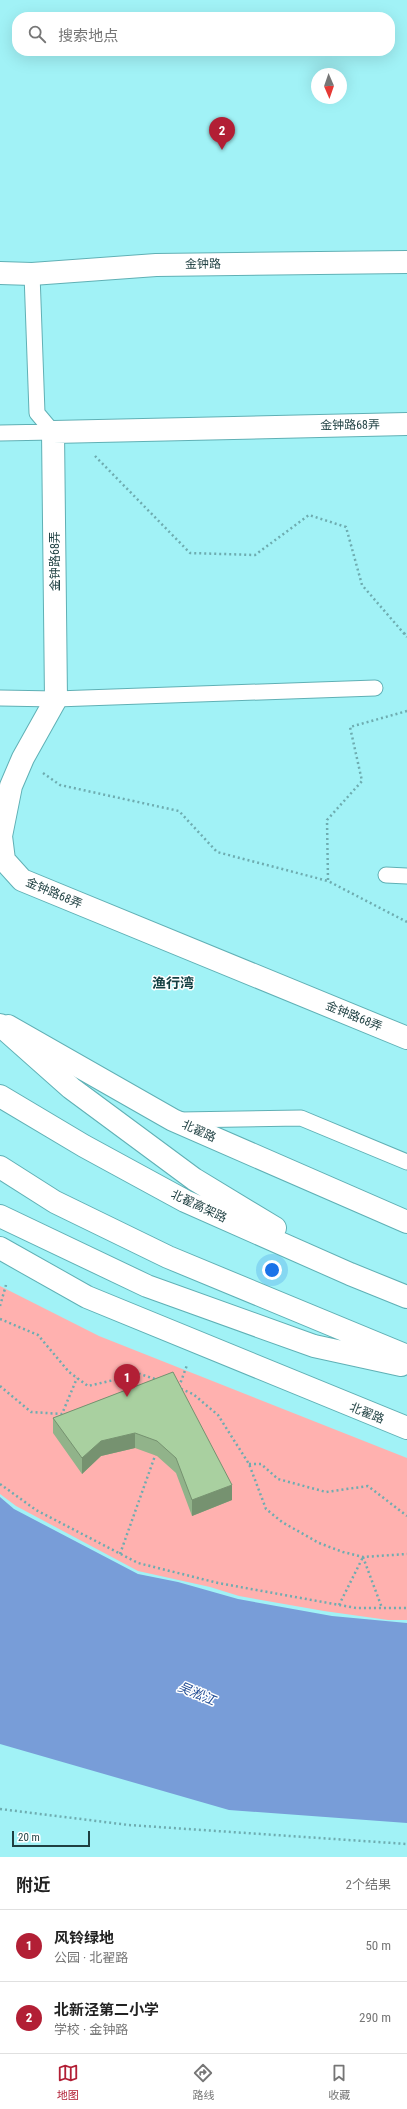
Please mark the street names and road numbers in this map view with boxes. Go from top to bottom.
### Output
street label: 金钟路 [185,257,221,271]
street label: 金钟路68弄 [320,417,380,433]
street label: 金钟路68弄 [48,531,62,591]
street label: 金钟路68弄 [24,875,84,911]
street label: 金钟路68弄 [324,998,384,1034]
street label: 北翟路 [180,1117,218,1145]
street label: 北翟高架路 [169,1187,229,1225]
street label: 北翟路 [348,1400,386,1426]

